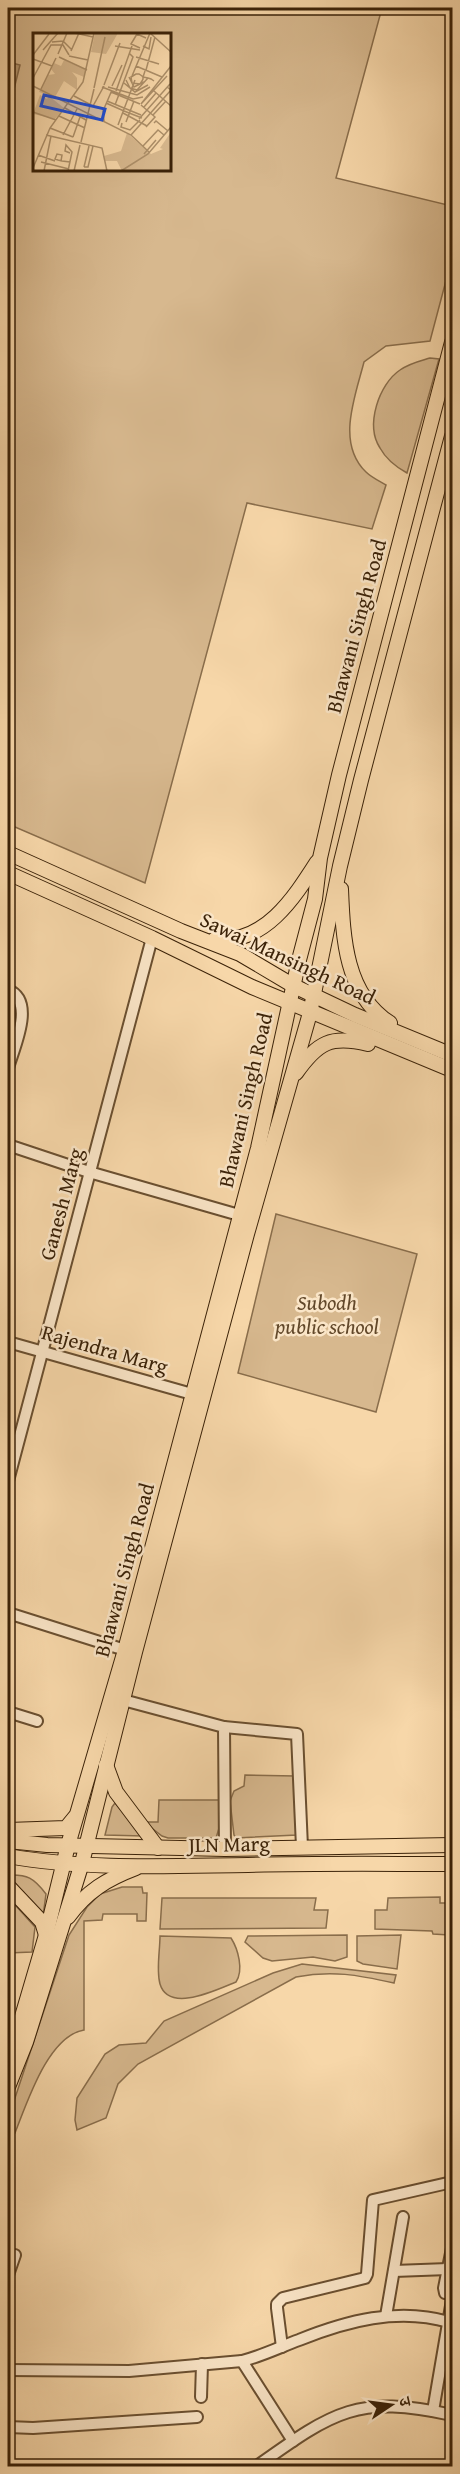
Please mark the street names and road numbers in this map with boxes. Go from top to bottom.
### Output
street label: Bhawani Singh Road [318,535,394,716]
street label: Sawai Mansingh Road [195,904,382,1013]
street label: Bhawani Singh Road [210,1009,280,1191]
street label: Ganesh Marg [31,1144,91,1264]
street label: Rajendra Marg [38,1316,172,1382]
street label: Bhawani Singh Road [86,1479,162,1660]
street label: JLN Marg [185,1828,271,1860]

